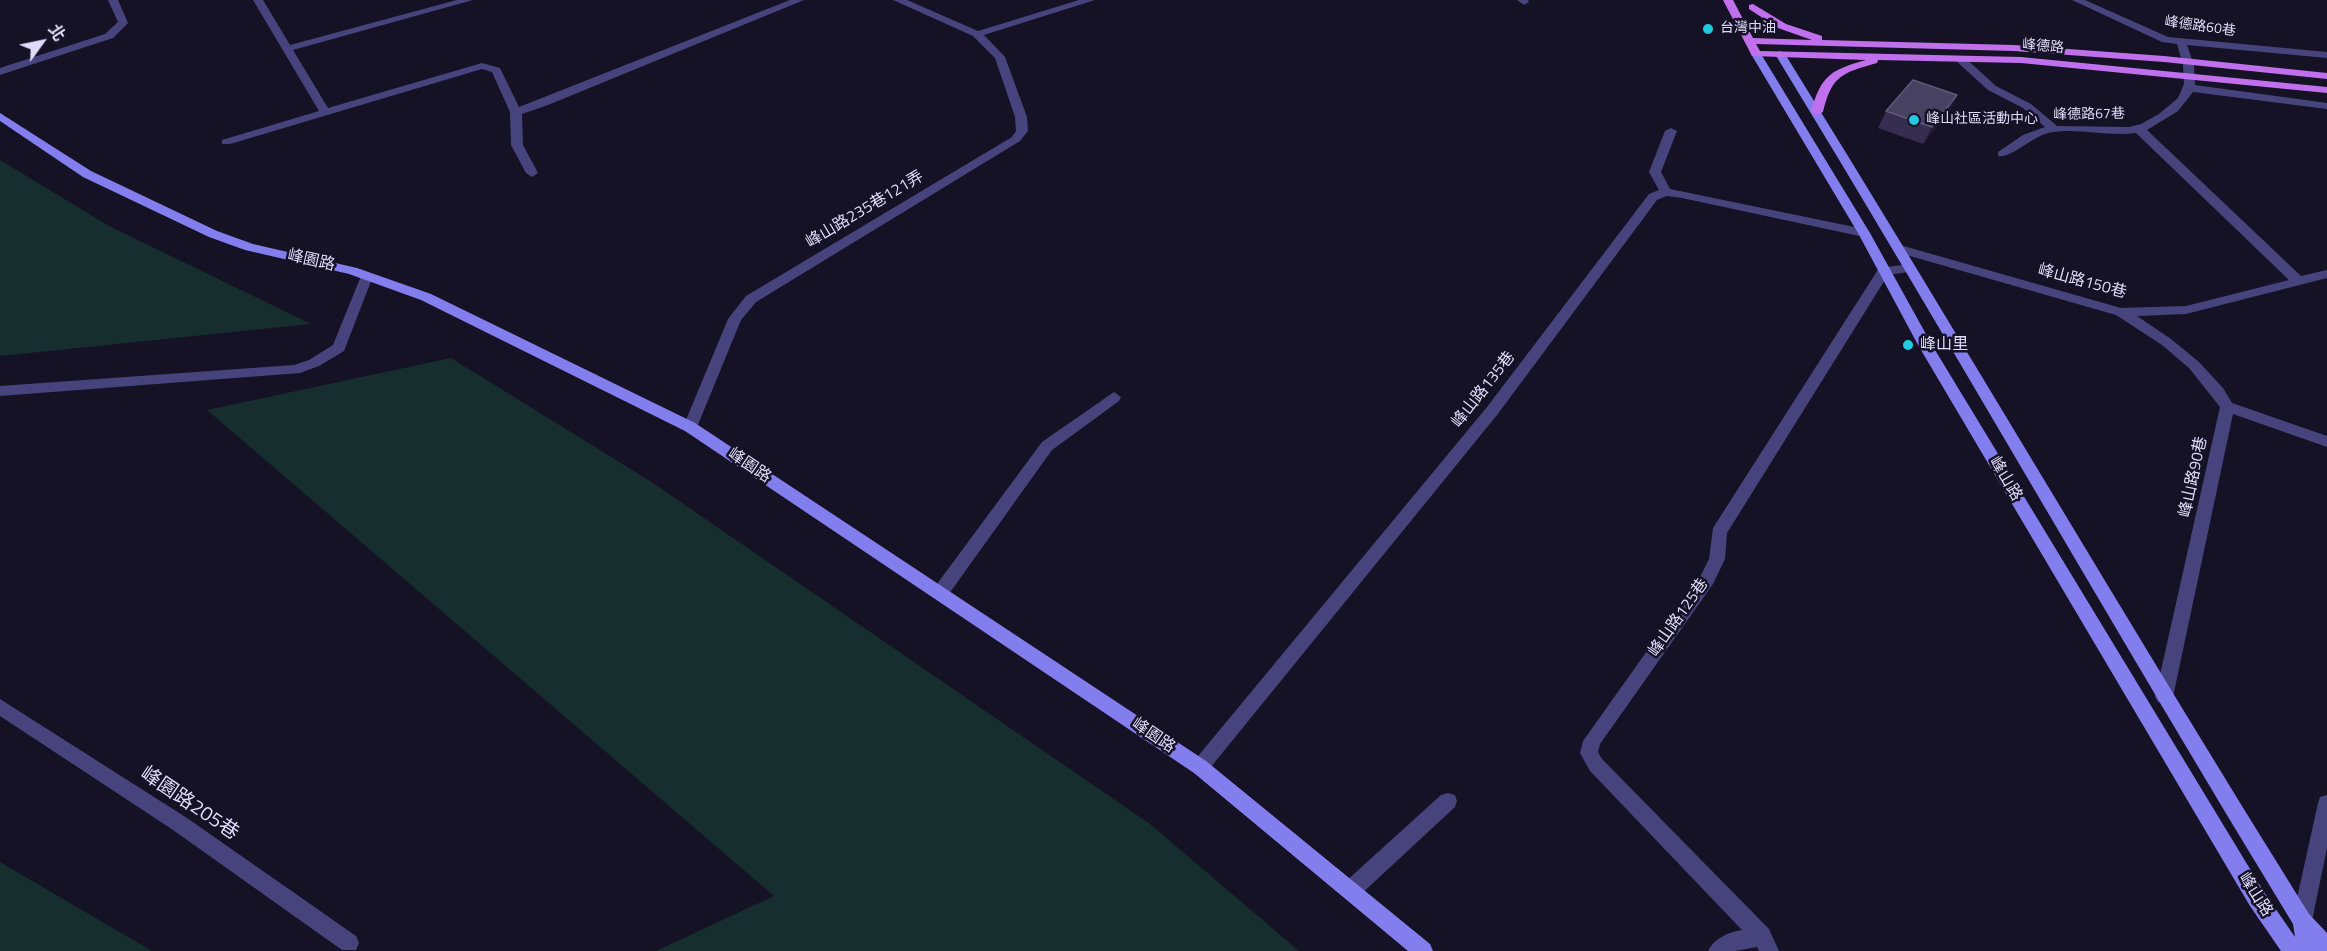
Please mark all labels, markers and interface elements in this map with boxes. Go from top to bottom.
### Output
north arrow [12,12,72,72]
street label: 峰德路60巷 [2163,14,2237,40]
text: 北 [43,19,72,45]
place label: 台灣中油 [1720,21,1776,37]
marker: 台灣中油 [1701,22,1715,36]
street label: 峰德路 [2021,37,2065,57]
street label: 峰德路67巷 [2053,106,2125,124]
place label: 峰山社區活動中心 [1926,112,2038,128]
marker: 峰山社區活動中心 [1907,113,1921,127]
street label: 峰山路235巷121弄 [803,167,927,253]
street label: 峰園路 [285,246,337,276]
street label: 峰山路150巷 [2036,261,2128,303]
place label: 峰山里 [1920,335,1968,355]
marker: 峰山里 [1901,338,1915,352]
street label: 峰山路135巷 [1448,348,1520,432]
street label: 峰山路90巷 [2176,435,2212,519]
street label: 峰園路 [724,445,774,487]
street label: 峰山路 [1984,453,2026,505]
street label: 峰山路125巷 [1645,575,1713,661]
street label: 峰園路 [1128,715,1178,757]
street label: 峰園路205巷 [135,762,243,846]
street label: 峰山路 [2234,870,2276,920]

